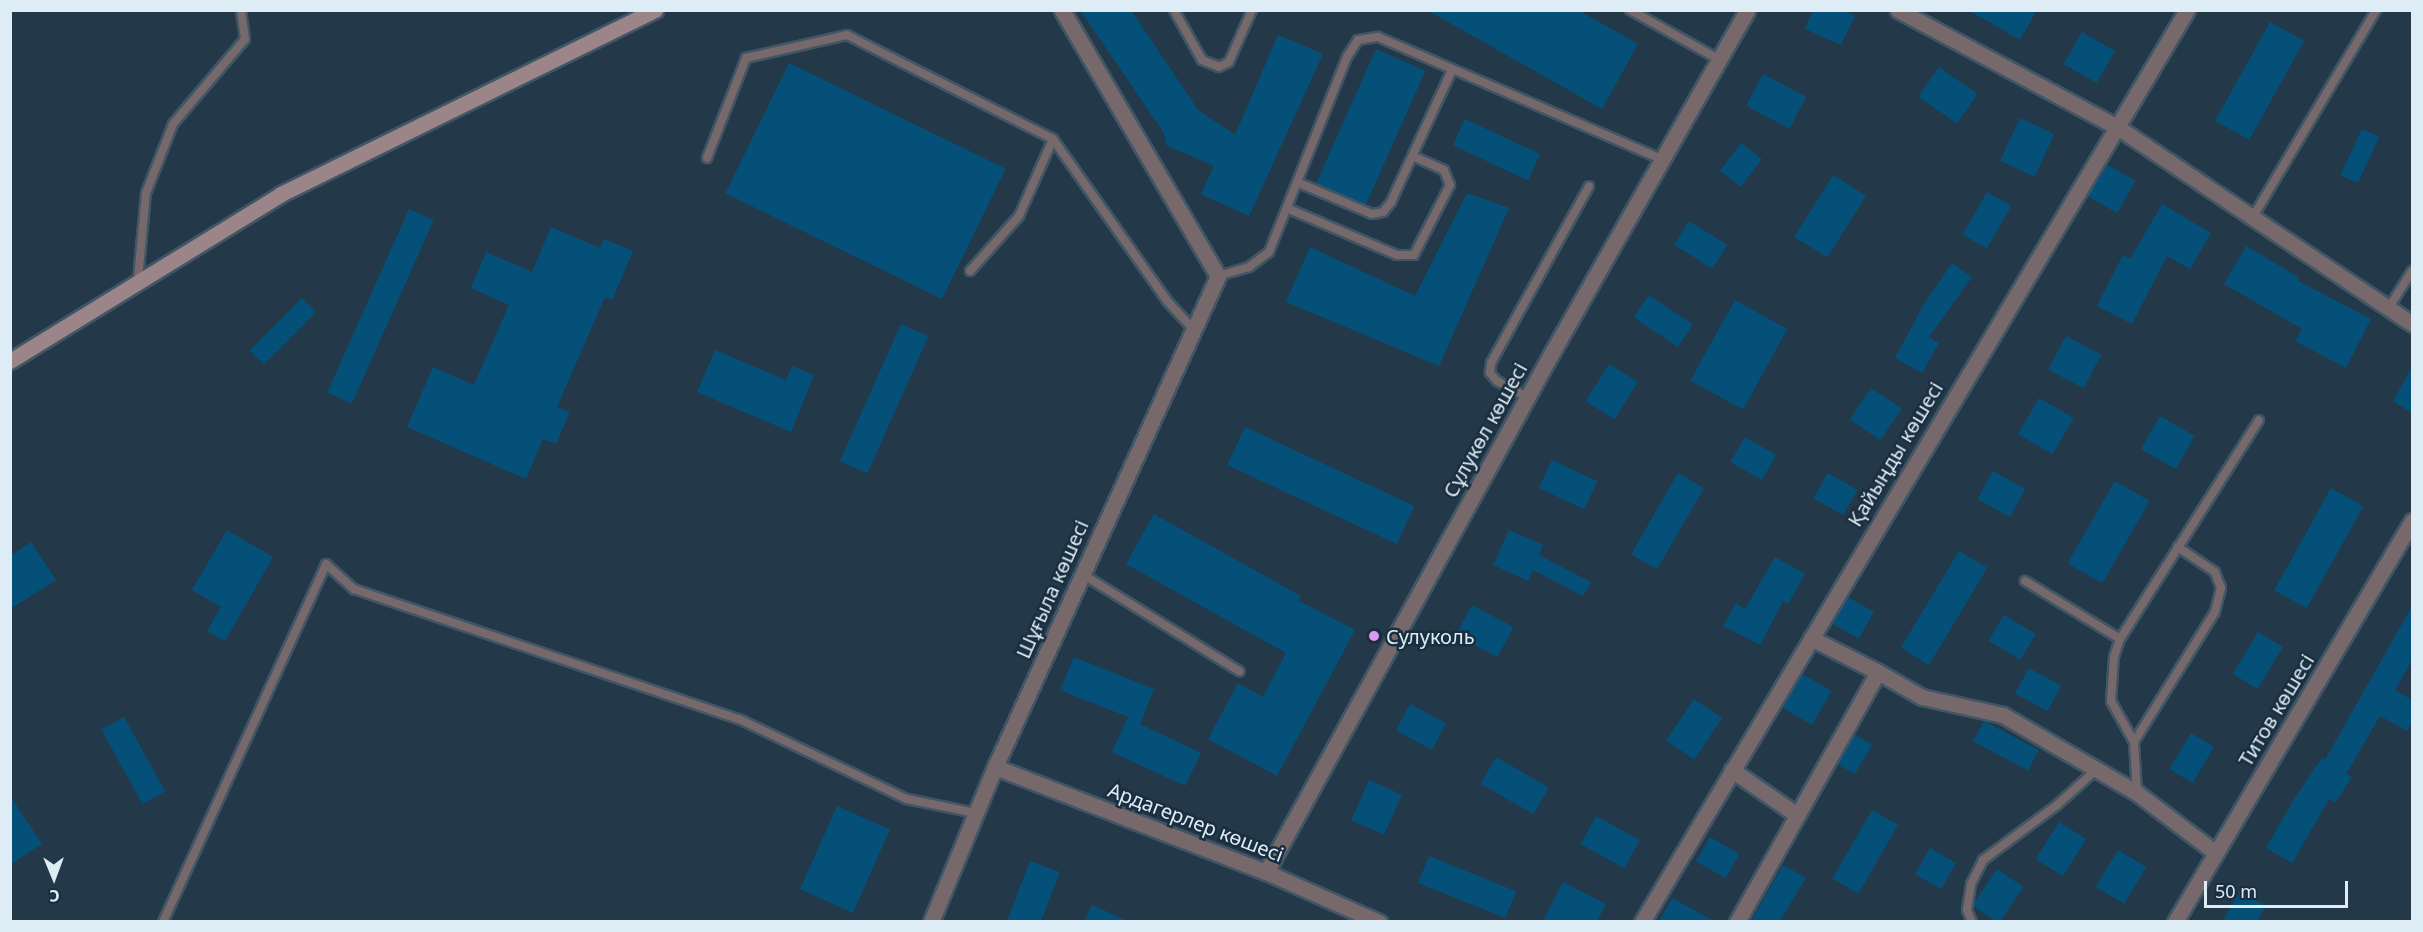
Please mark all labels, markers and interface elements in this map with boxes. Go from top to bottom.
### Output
street label: Сұлукөл көшесі [1438,358,1532,502]
street label: Қайыңды көшесі [1842,377,1948,531]
street label: Шұғыла көшесі [1011,516,1093,662]
place label: Сулуколь [1386,624,1475,648]
marker: Сулуколь [1367,629,1381,643]
street label: Титов көшесі [2233,650,2319,770]
street label: Ардагерлер көшесі [1105,777,1287,867]
north arrow [24,848,84,908]
scale bar [2207,869,2351,907]
text: 50 m [2215,879,2257,903]
text: С [49,885,60,907]

